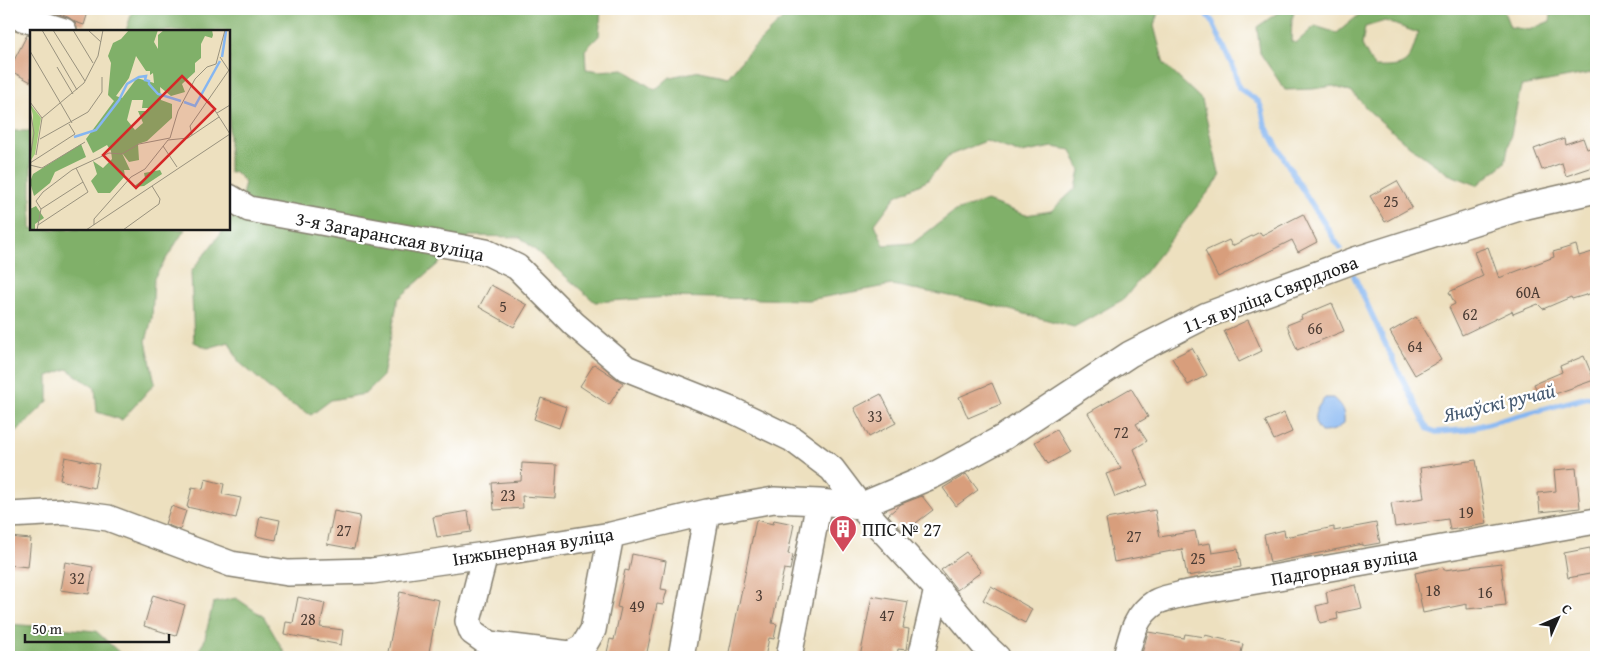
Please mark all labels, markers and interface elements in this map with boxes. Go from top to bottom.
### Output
inset map [30,30,230,230]
house number: 25 [1383,189,1399,213]
street label: 3-я Загаранская вуліца [293,204,487,268]
street label: 11-я вуліца Свярдлова [1178,248,1362,340]
house number: 60А [1515,280,1541,304]
house number: 5 [499,294,507,318]
house number: 62 [1462,302,1478,326]
house number: 66 [1307,316,1323,340]
house number: 64 [1407,334,1423,358]
water label: Янаўскі ручай [1439,375,1558,429]
house number: 33 [867,404,883,428]
house number: 72 [1113,420,1129,444]
house number: 23 [500,483,516,507]
house number: 19 [1458,500,1474,524]
building icon: ППС № 27 [828,514,858,553]
place label: ППС № 27 [862,515,941,543]
house number: 27 [336,518,352,542]
street label: Інжынерная вуліца [450,519,616,573]
house number: 27 [1126,524,1142,548]
street label: Падгорная вуліца [1269,539,1419,593]
house number: 25 [1190,546,1206,570]
house number: 32 [69,566,85,590]
house number: 18 [1425,578,1441,602]
house number: 16 [1477,580,1493,604]
house number: 3 [755,583,763,607]
house number: 49 [629,594,645,618]
north arrow [1532,594,1582,644]
text: С [1557,599,1577,619]
house number: 47 [879,603,895,627]
house number: 28 [300,607,316,631]
scale bar [25,611,169,643]
text: 50 m [32,618,63,639]

